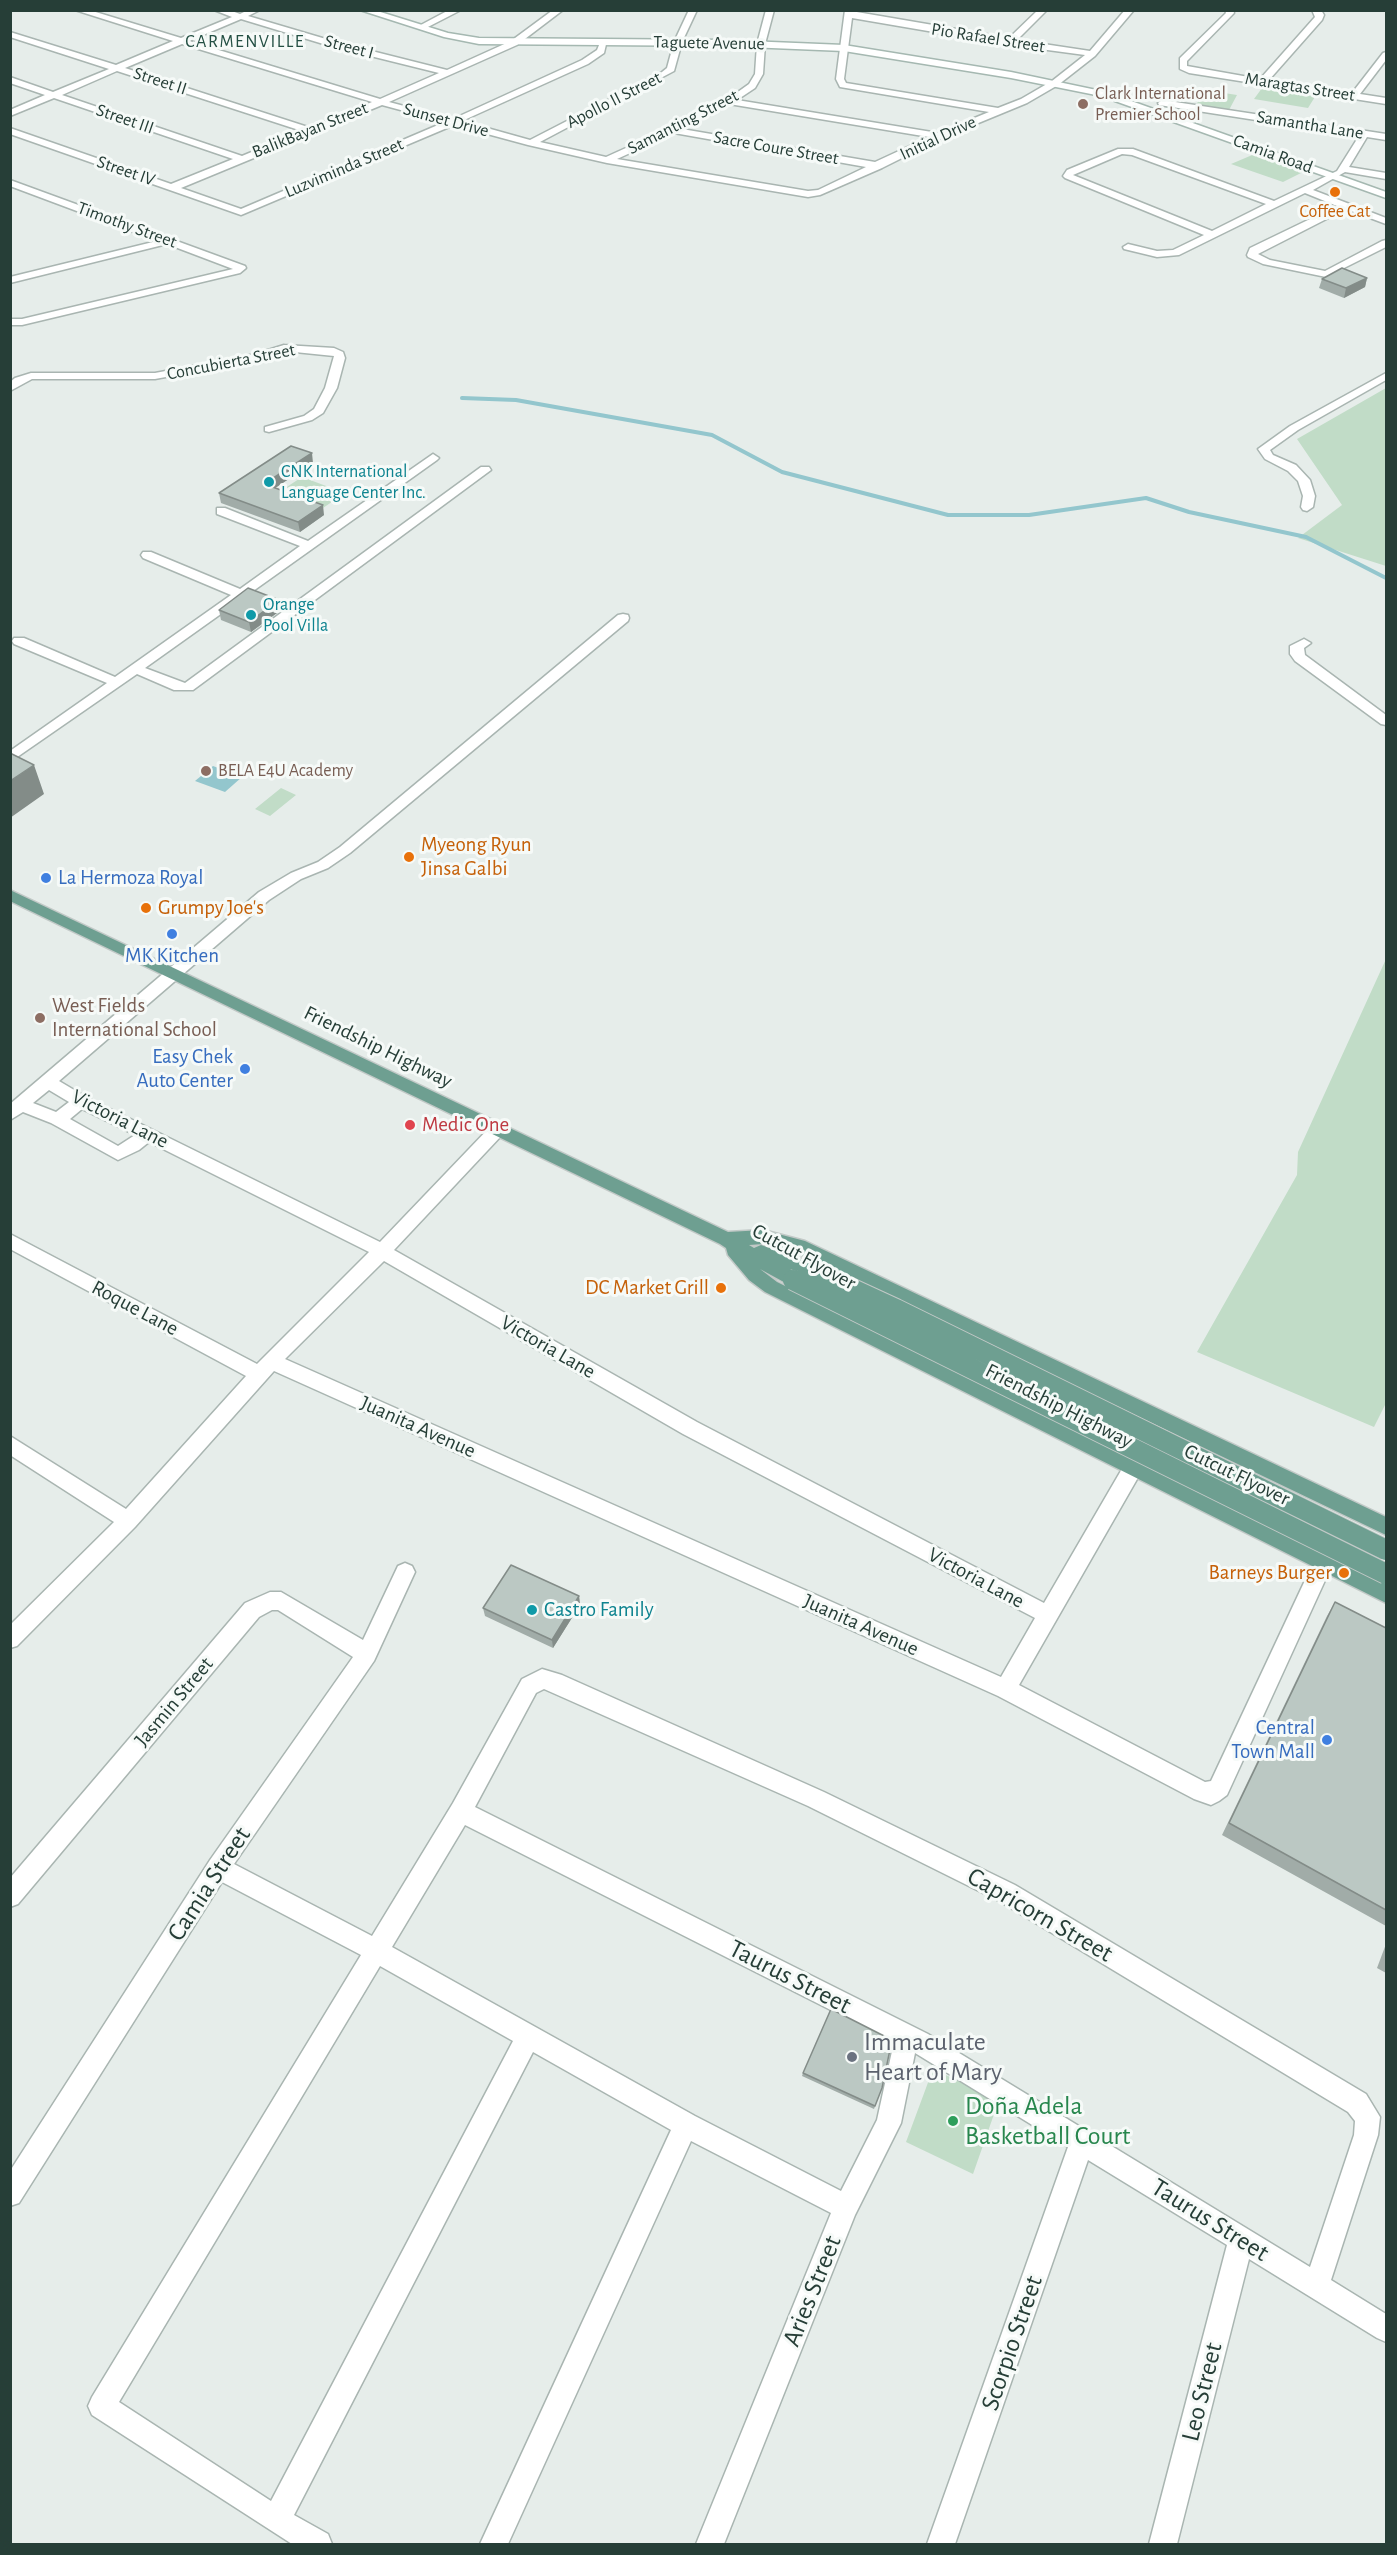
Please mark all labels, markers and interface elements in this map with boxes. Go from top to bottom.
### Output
street label: Pio Rafael Street [930,18,1046,58]
street label: Street I [322,30,376,64]
district label: CARMENVILLE [185,31,305,53]
street label: Taguete Avenue [653,31,765,55]
street label: Street II [131,62,189,100]
street label: Apollo II Street [563,67,665,133]
street label: Maragtas Street [1244,68,1356,106]
place label: Clark International Premier School [1095,83,1226,125]
street label: Samanting Street [624,85,742,159]
street label: BalikBayan Street [249,97,371,163]
marker: Clark International Premier School [1076,97,1090,111]
street label: Sunset Drive [401,98,491,142]
street label: Street III [93,99,157,139]
street label: Samantha Lane [1255,106,1365,144]
street label: Initial Drive [896,111,980,165]
street label: Sacre Coure Street [712,126,840,170]
street label: Camia Road [1230,130,1316,178]
street label: Luzviminda Street [281,133,407,203]
street label: Street IV [94,151,158,191]
marker: Coffee Cat [1328,185,1342,199]
street label: Timothy Street [74,197,180,253]
place label: Coffee Cat [1299,201,1371,223]
street label: Concubierta Street [165,339,297,385]
place label: CNK International Language Center Inc. [281,461,426,504]
marker: CNK International Language Center Inc. [262,475,276,489]
place label: Orange Pool Villa [263,594,328,636]
marker: Orange Pool Villa [244,608,258,622]
place label: BELA E4U Academy [218,760,353,782]
marker: BELA E4U Academy [199,764,213,778]
place label: Myeong Ryun Jinsa Galbi [421,832,532,882]
marker: Myeong Ryun Jinsa Galbi [402,850,416,864]
place label: La Hermoza Royal [58,865,203,891]
marker: La Hermoza Royal [39,871,53,885]
place label: Grumpy Joe's [158,895,264,921]
marker: Grumpy Joe's [139,901,153,915]
marker: MK Kitchen [165,927,179,941]
place label: MK Kitchen [125,943,219,969]
place label: West Fields International School [52,993,217,1043]
street label: Friendship Highway [300,1000,456,1094]
marker: West Fields International School [33,1011,47,1025]
place label: Easy Chek Auto Center [137,1044,233,1094]
marker: Easy Chek Auto Center [238,1062,252,1076]
street label: Victoria Lane [67,1084,173,1154]
place label: Medic One [422,1112,509,1138]
marker: Medic One [403,1118,417,1132]
street label: Cutcut Flyover [748,1218,860,1296]
street label: Roque Lane [87,1275,183,1341]
place label: DC Market Grill [585,1275,709,1301]
marker: DC Market Grill [714,1281,728,1295]
street label: Victoria Lane [496,1310,600,1384]
street label: Friendship Highway [981,1358,1137,1454]
street label: Juanita Avenue [356,1390,480,1464]
street label: Cutcut Flyover [1180,1439,1294,1511]
street label: Victoria Lane [924,1542,1028,1614]
place label: Barneys Burger [1208,1560,1332,1586]
marker: Barneys Burger [1337,1566,1351,1580]
street label: Juanita Avenue [799,1588,923,1662]
place label: Castro Family [544,1597,654,1623]
marker: Castro Family [525,1603,539,1617]
street label: Jasmin Street [129,1652,219,1752]
place label: Central Town Mall [1231,1715,1315,1765]
marker: Central Town Mall [1320,1733,1334,1747]
street label: Camia Street [161,1821,257,1947]
street label: Capricorn Street [962,1861,1118,1969]
street label: Taurus Street [724,1933,856,2021]
place label: Immaculate Heart of Mary [864,2026,1002,2088]
marker: Immaculate Heart of Mary [845,2050,859,2064]
place label: Doña Adela Basketball Court [965,2090,1130,2152]
marker: Doña Adela Basketball Court [946,2114,960,2128]
street label: Taurus Street [1145,2172,1275,2268]
street label: Aries Street [776,2231,848,2351]
street label: Scorpio Street [974,2272,1050,2414]
street label: Leo Street [1175,2339,1229,2445]

